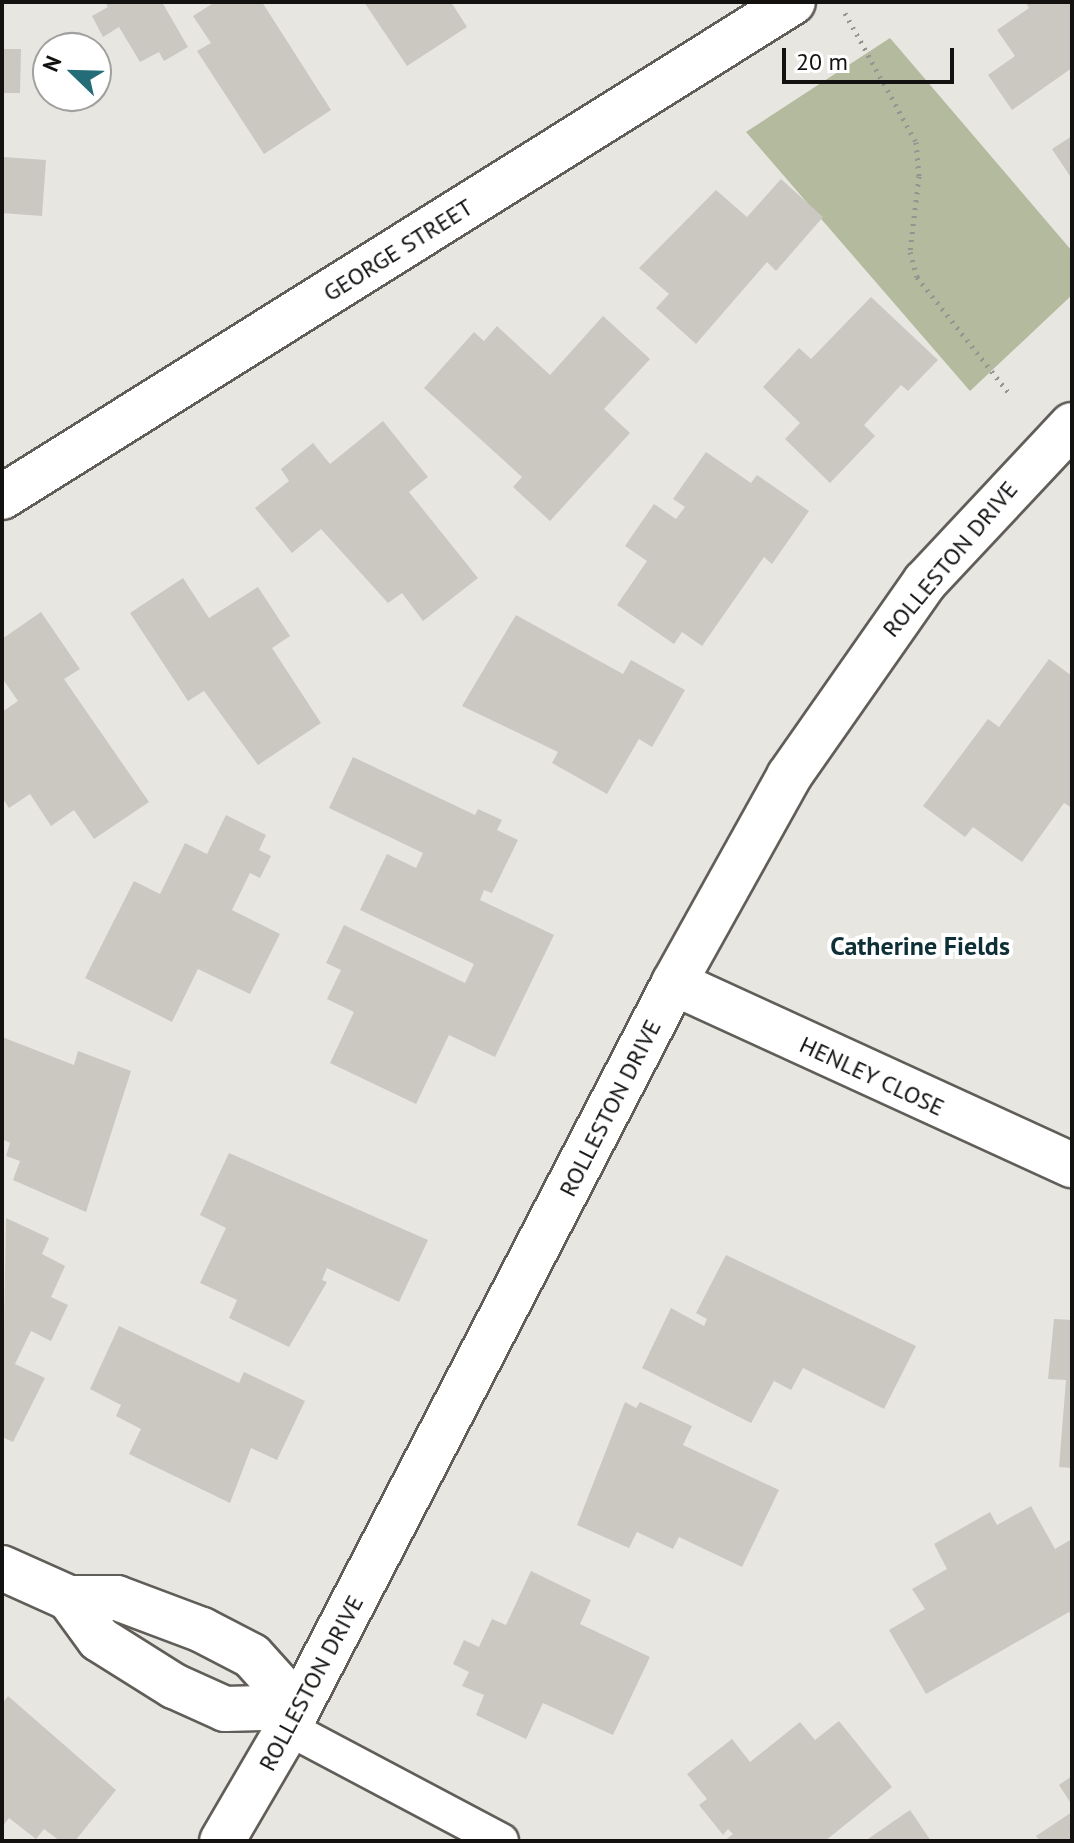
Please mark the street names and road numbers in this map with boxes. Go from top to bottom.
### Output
street label: GEORGE STREET [318,193,478,307]
street label: ROLLESTON DRIVE [876,475,1024,643]
street label: ROLLESTON DRIVE [553,1015,667,1201]
street label: HENLEY CLOSE [795,1030,949,1122]
street label: ROLLESTON DRIVE [253,1590,369,1776]

